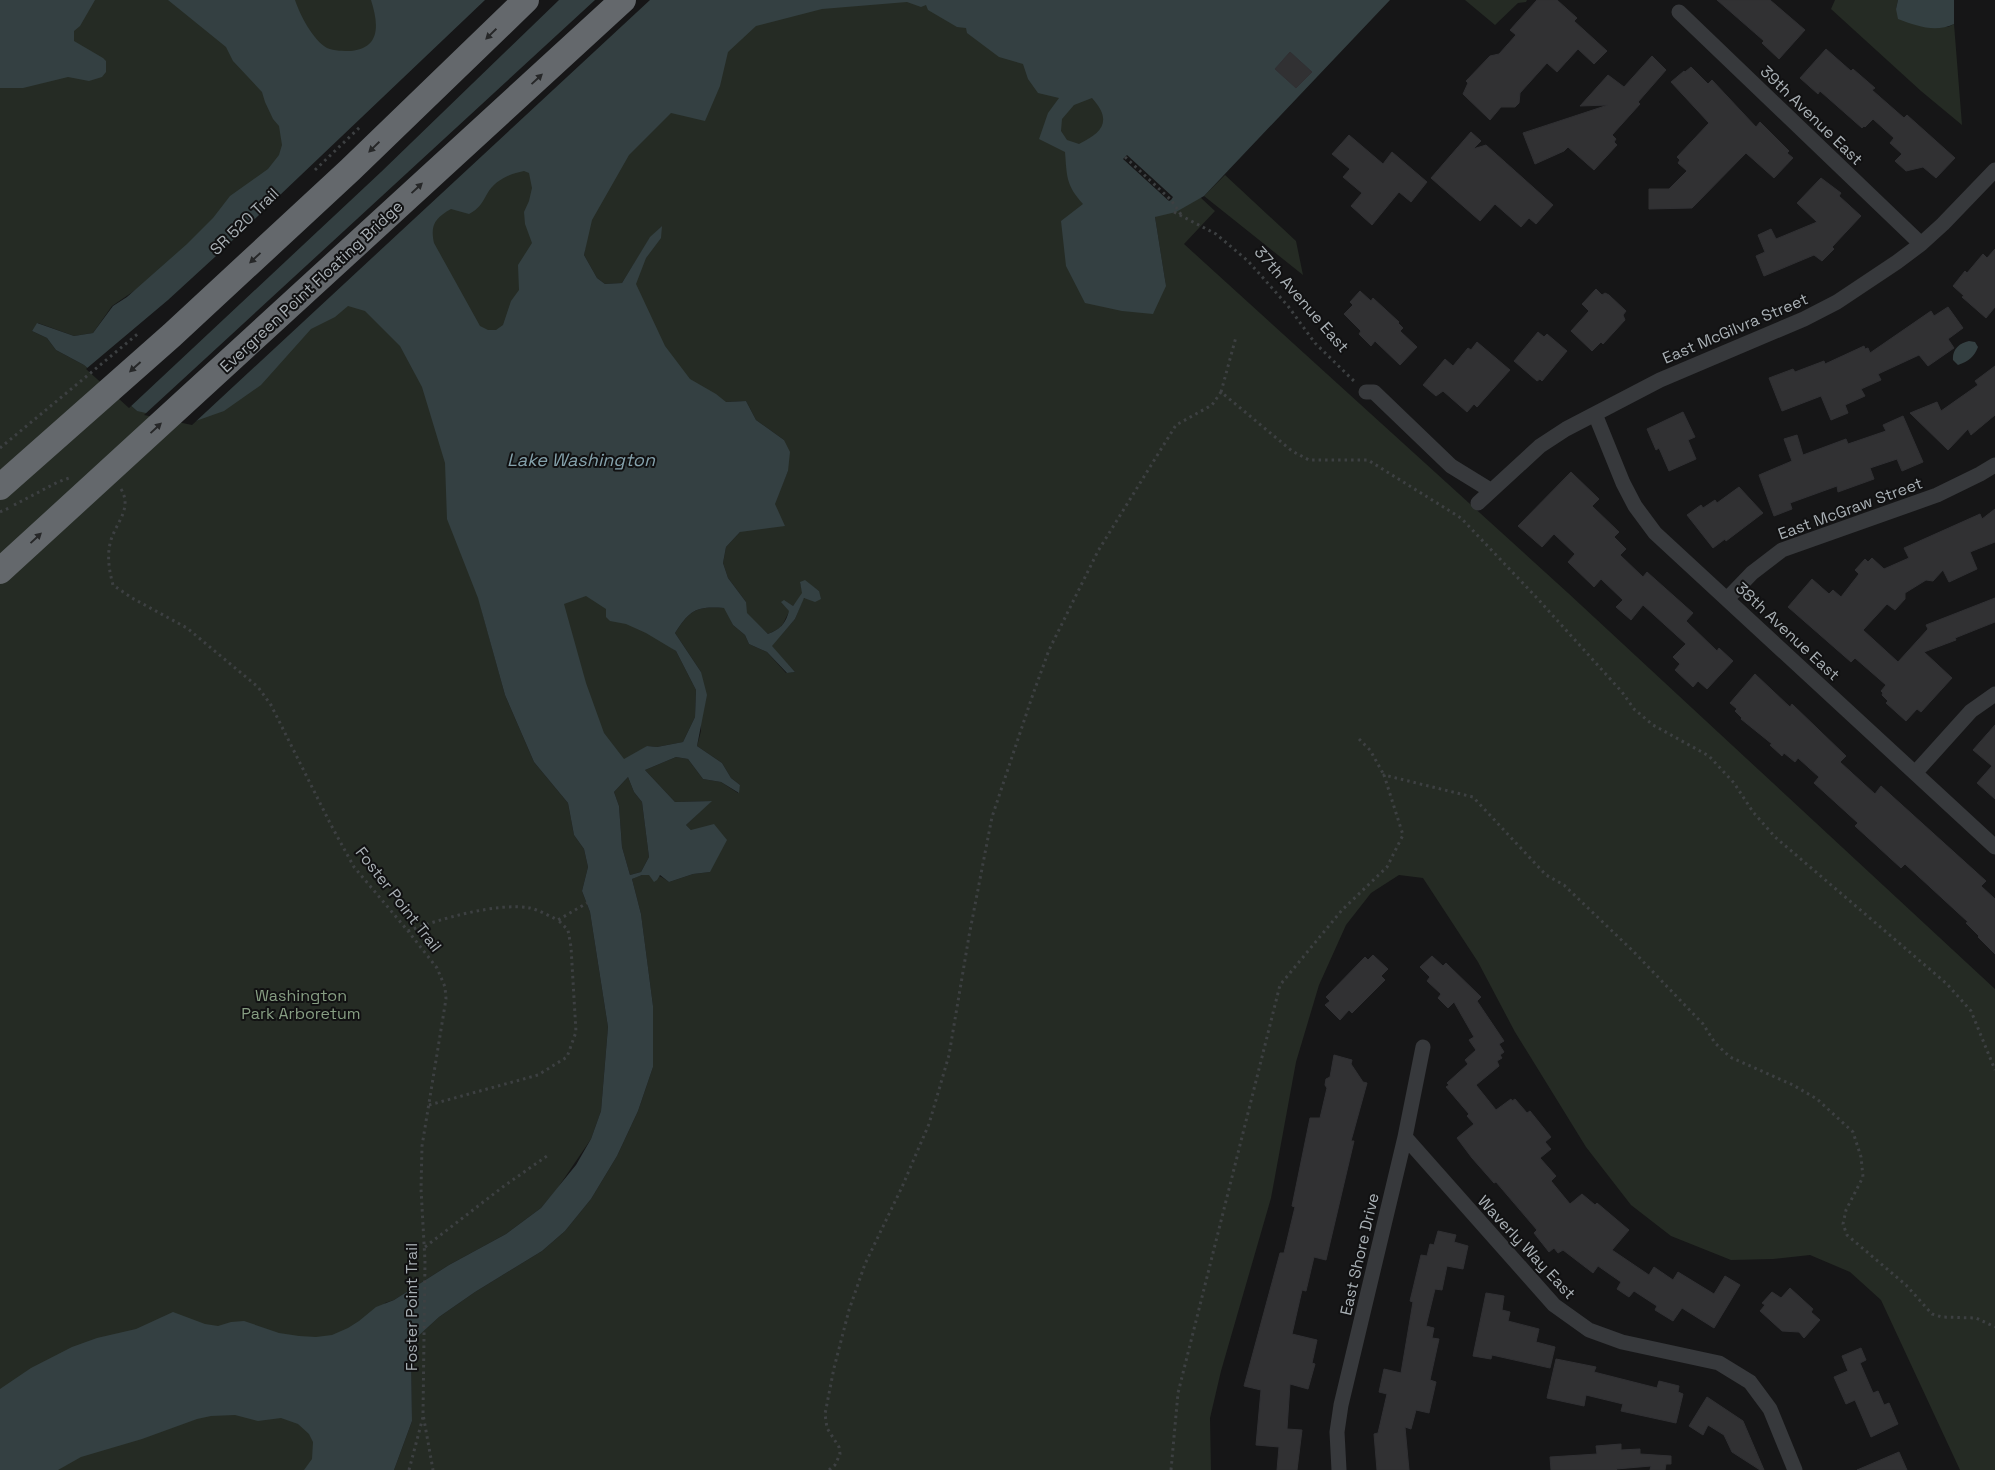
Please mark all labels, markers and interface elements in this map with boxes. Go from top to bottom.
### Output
one-way arrow [485,28,497,40]
street label: 39th Avenue East [1756,61,1867,170]
one-way arrow [531,73,543,84]
one-way arrow [368,141,380,153]
one-way arrow [411,182,423,194]
street label: SR 520 Trail [205,183,283,260]
street label: Evergreen Point Floating Bridge [215,196,407,377]
street label: 37th Avenue East [1250,242,1354,357]
one-way arrow [250,252,262,264]
street label: East McGilvra Street [1659,288,1811,369]
one-way arrow [129,362,142,373]
one-way arrow [149,422,161,434]
water label: Lake Washington [507,448,656,471]
street label: East McGraw Street [1775,473,1925,544]
one-way arrow [29,532,41,544]
street label: 38th Avenue East [1731,578,1844,685]
street label: Foster Point Trail [351,842,446,956]
park label: Washington Park Arboretum [241,985,361,1024]
street label: East Shore Drive [1335,1191,1384,1317]
street label: Waverly Way East [1473,1191,1580,1304]
street label: Foster Point Trail [401,1243,422,1371]

